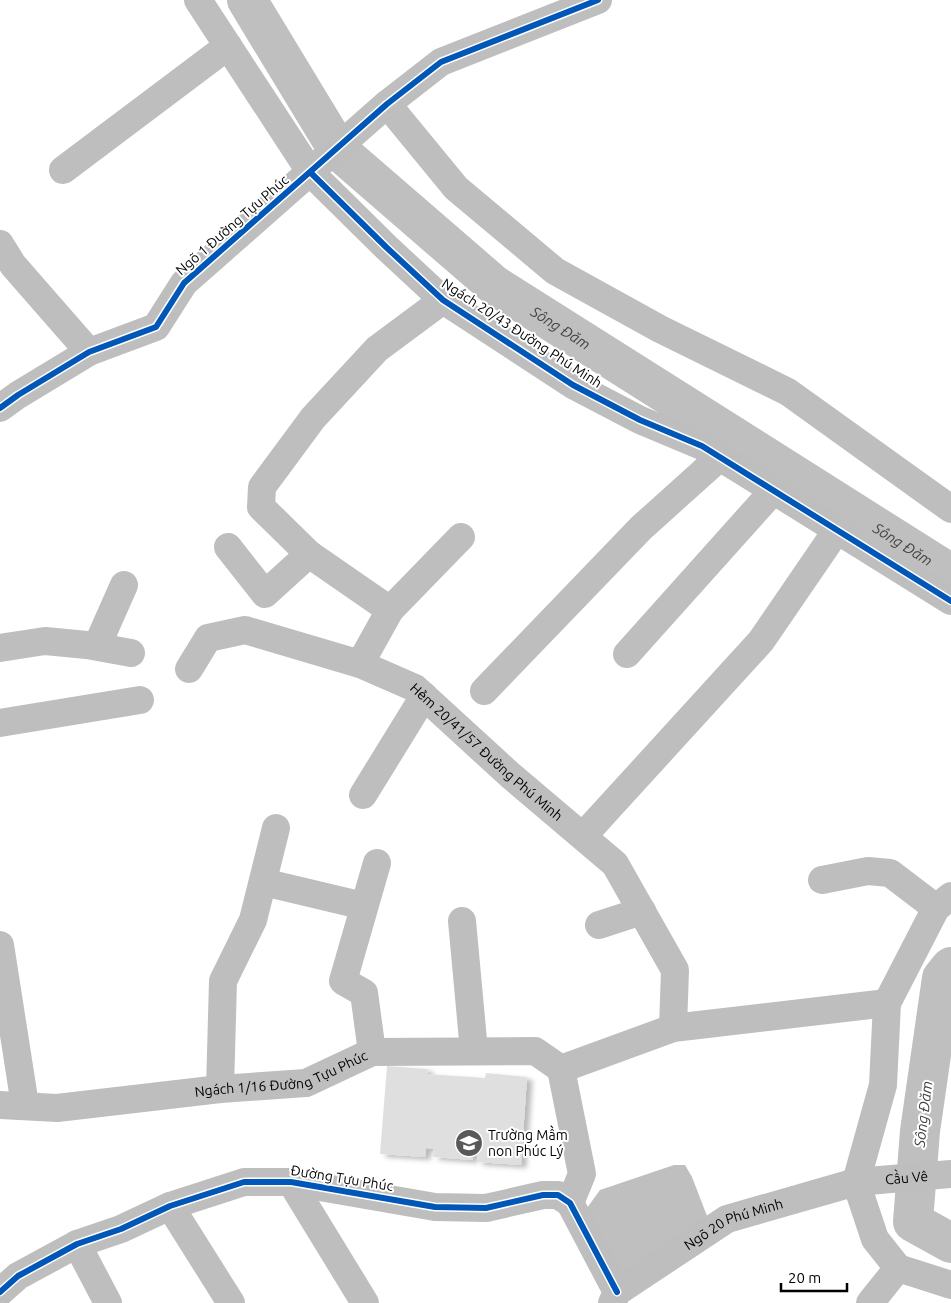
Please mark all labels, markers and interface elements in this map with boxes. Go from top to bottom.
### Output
street label: Ngõ 1 Đường Tựu Phúc [172,171,292,278]
street label: Ngách 20/43 Đường Phú Minh [439,275,605,391]
water label: Sông Đăm [527,302,594,352]
water label: Sông Đăm [870,518,936,569]
street label: Hẻm 20/41/57 Đường Phú Minh [407,680,566,824]
street label: Ngách 1/16 Đường Tựu Phúc [194,1047,370,1100]
water label: Sông Đăm [910,1080,936,1149]
place label: Trường Mầm non Phúc Lý [488,1125,568,1159]
school or university icon: Trường Mầm non Phúc Lý [454,1128,484,1158]
street label: Đường Tựu Phúc [290,1162,395,1194]
street label: Cầu Vê [884,1168,929,1188]
street label: Ngõ 20 Phú Minh [681,1195,785,1253]
scale bar [781,1260,847,1292]
text: 20 m [788,1269,821,1286]

